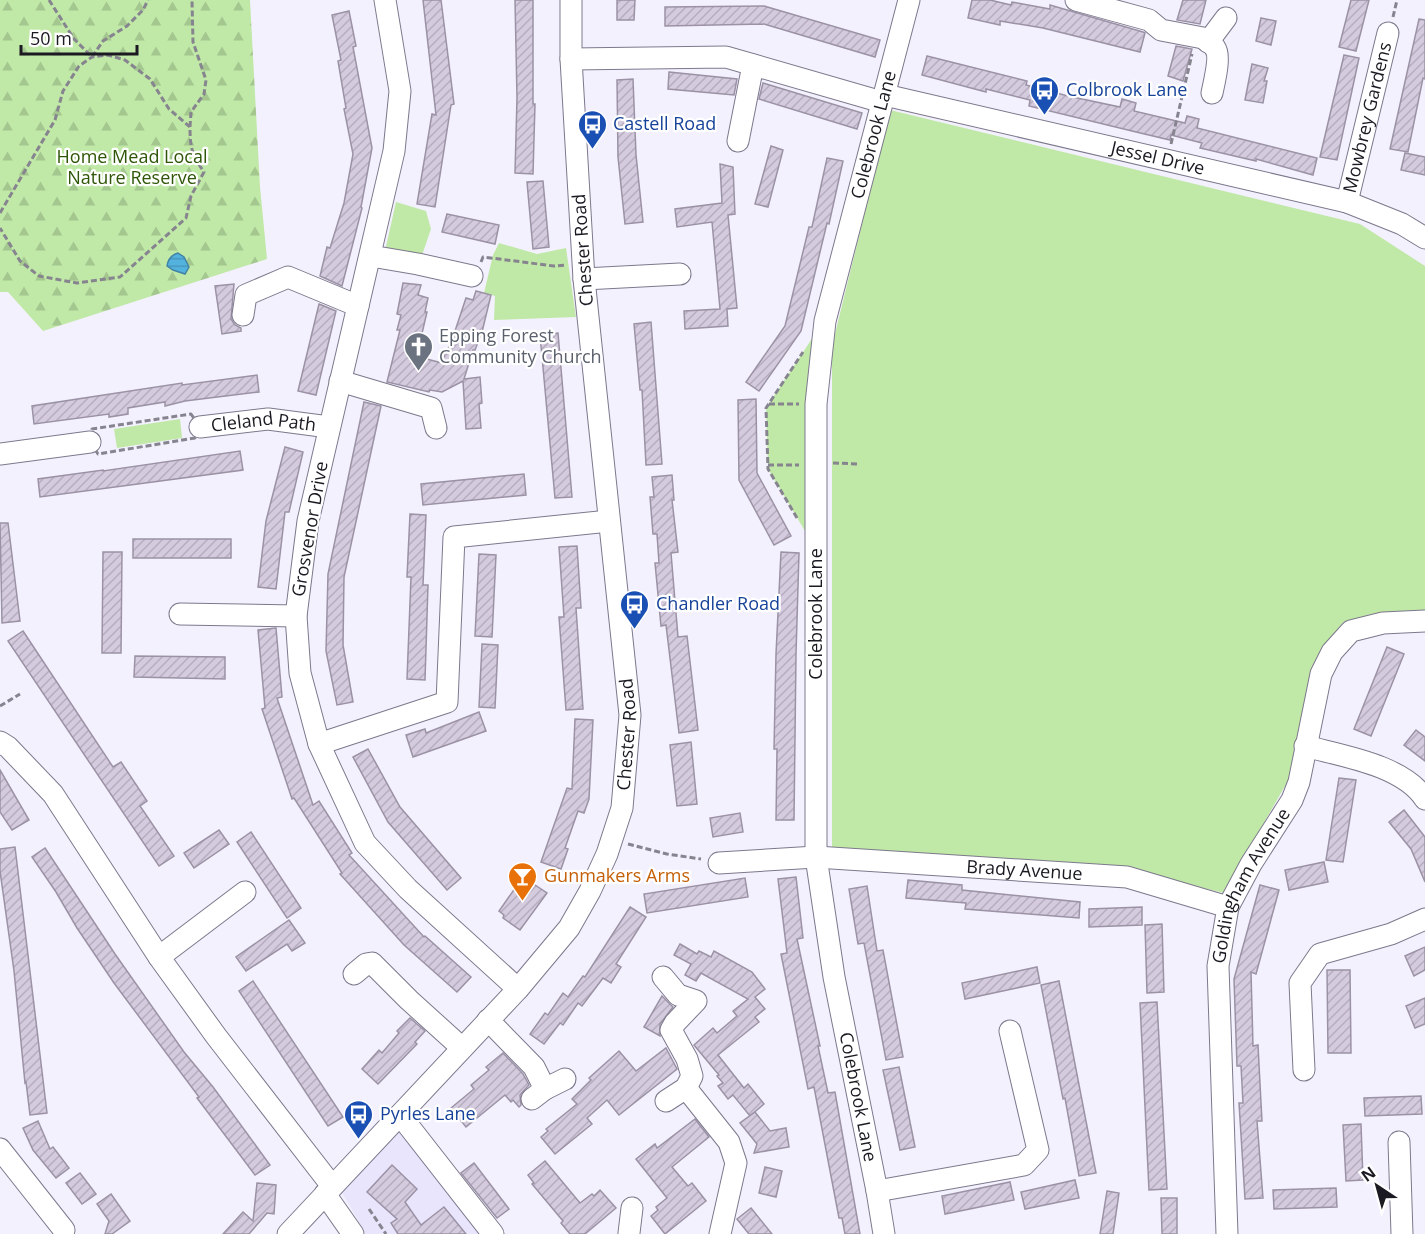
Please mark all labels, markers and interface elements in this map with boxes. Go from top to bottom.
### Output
scale bar [21,18,136,56]
text: 50 m [30,26,72,50]
street label: Mowbrey Gardens [1337,39,1396,195]
street label: Colebrook Lane [844,68,901,201]
bus stop icon: Colbrook Lane [1029,74,1061,116]
place label: Colbrook Lane [1066,77,1187,101]
bus stop icon: Castell Road [576,108,608,150]
place label: Castell Road [613,111,716,135]
street label: Jessel Drive [1107,134,1207,180]
park label: Home Mead Local Nature Reserve [57,144,207,189]
street label: Chester Road [566,193,598,307]
place label: Epping Forest Community Church [439,323,602,368]
church icon: Epping Forest Community Church [402,330,434,372]
street label: Cleland Path [210,405,318,437]
street label: Grosvenor Drive [285,459,333,598]
street label: Colebrook Lane [803,548,827,680]
bus stop icon: Chandler Road [619,588,651,630]
place label: Chandler Road [656,591,780,615]
street label: Chester Road [611,677,641,792]
street label: Goldingham Avenue [1206,803,1295,965]
street label: Brady Avenue [966,854,1083,885]
bar icon: Gunmakers Arms [507,860,539,902]
place label: Gunmakers Arms [544,863,690,887]
street label: Colebrook Lane [835,1030,883,1164]
bus stop icon: Pyrles Lane [343,1098,375,1140]
place label: Pyrles Lane [380,1101,476,1125]
north arrow [1347,1156,1407,1216]
text: N [1356,1161,1380,1187]

